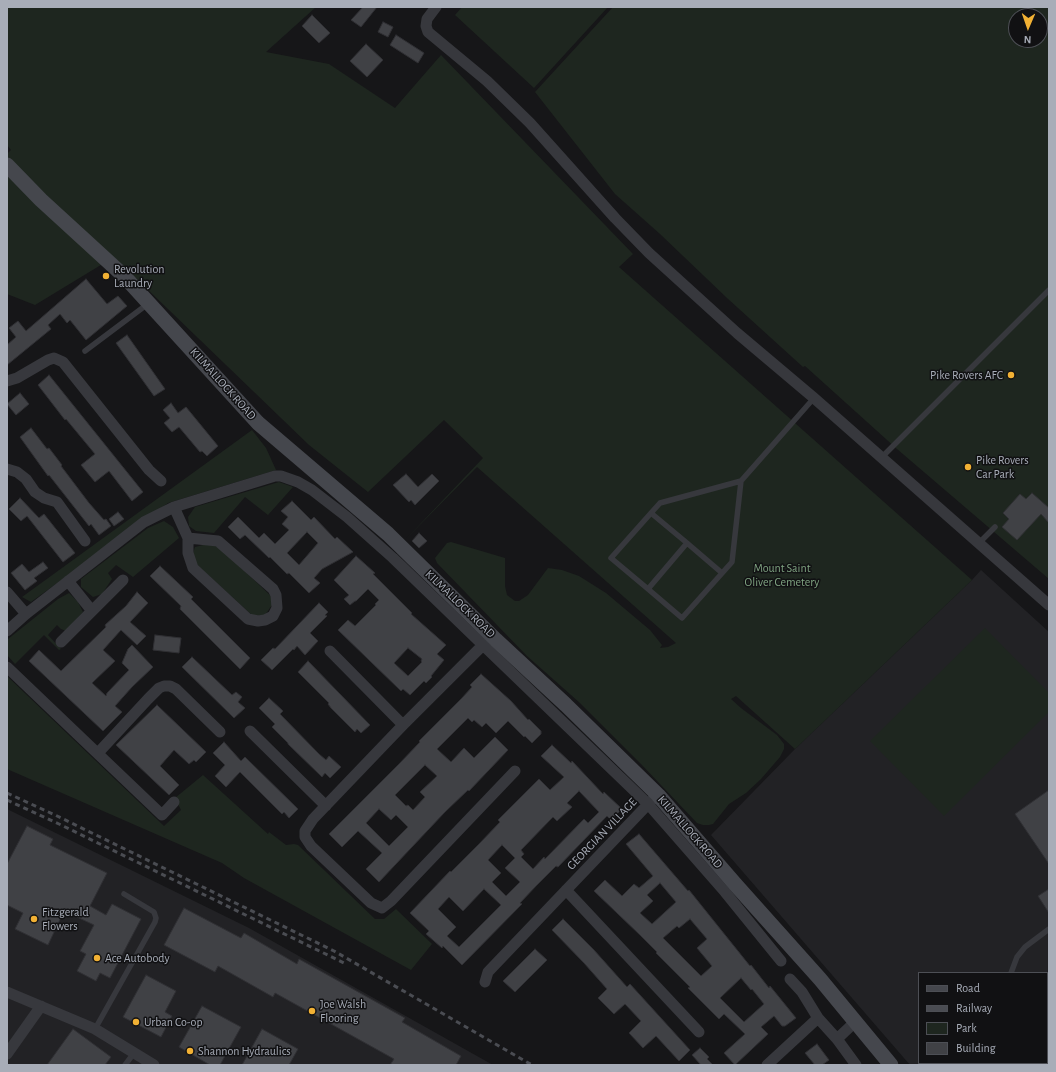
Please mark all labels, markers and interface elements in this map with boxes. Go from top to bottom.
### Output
north arrow [1008,8,1048,48]
text: N [1024,34,1032,45]
place label: Revolution Laundry [114,262,164,290]
marker: Revolution Laundry [101,271,111,281]
street label: KILMALLOCK ROAD [187,345,259,423]
place label: Pike Rovers AFC [930,368,1003,382]
marker: Pike Rovers AFC [1006,370,1016,380]
place label: Pike Rovers Car Park [976,453,1029,481]
marker: Pike Rovers Car Park [963,462,973,472]
park label: Mount Saint Oliver Cemetery [745,561,819,589]
street label: KILMALLOCK ROAD [422,567,498,641]
street label: KILMALLOCK ROAD [654,793,726,871]
street label: GEORGIAN VILLAGE [564,795,640,873]
place label: Fitzgerald Flowers [42,905,89,933]
marker: Fitzgerald Flowers [29,914,39,924]
place label: Ace Autobody [105,951,170,965]
marker: Ace Autobody [92,953,102,963]
legend [918,972,1048,1064]
text: Road [956,982,980,994]
place label: Joe Walsh Flooring [320,997,366,1025]
text: Railway [956,1002,992,1014]
marker: Joe Walsh Flooring [307,1006,317,1016]
place label: Urban Co-op [144,1015,202,1029]
marker: Urban Co-op [131,1017,141,1027]
text: Park [956,1022,977,1034]
text: Building [956,1042,996,1054]
place label: Shannon Hydraulics [198,1044,291,1058]
marker: Shannon Hydraulics [185,1046,195,1056]

